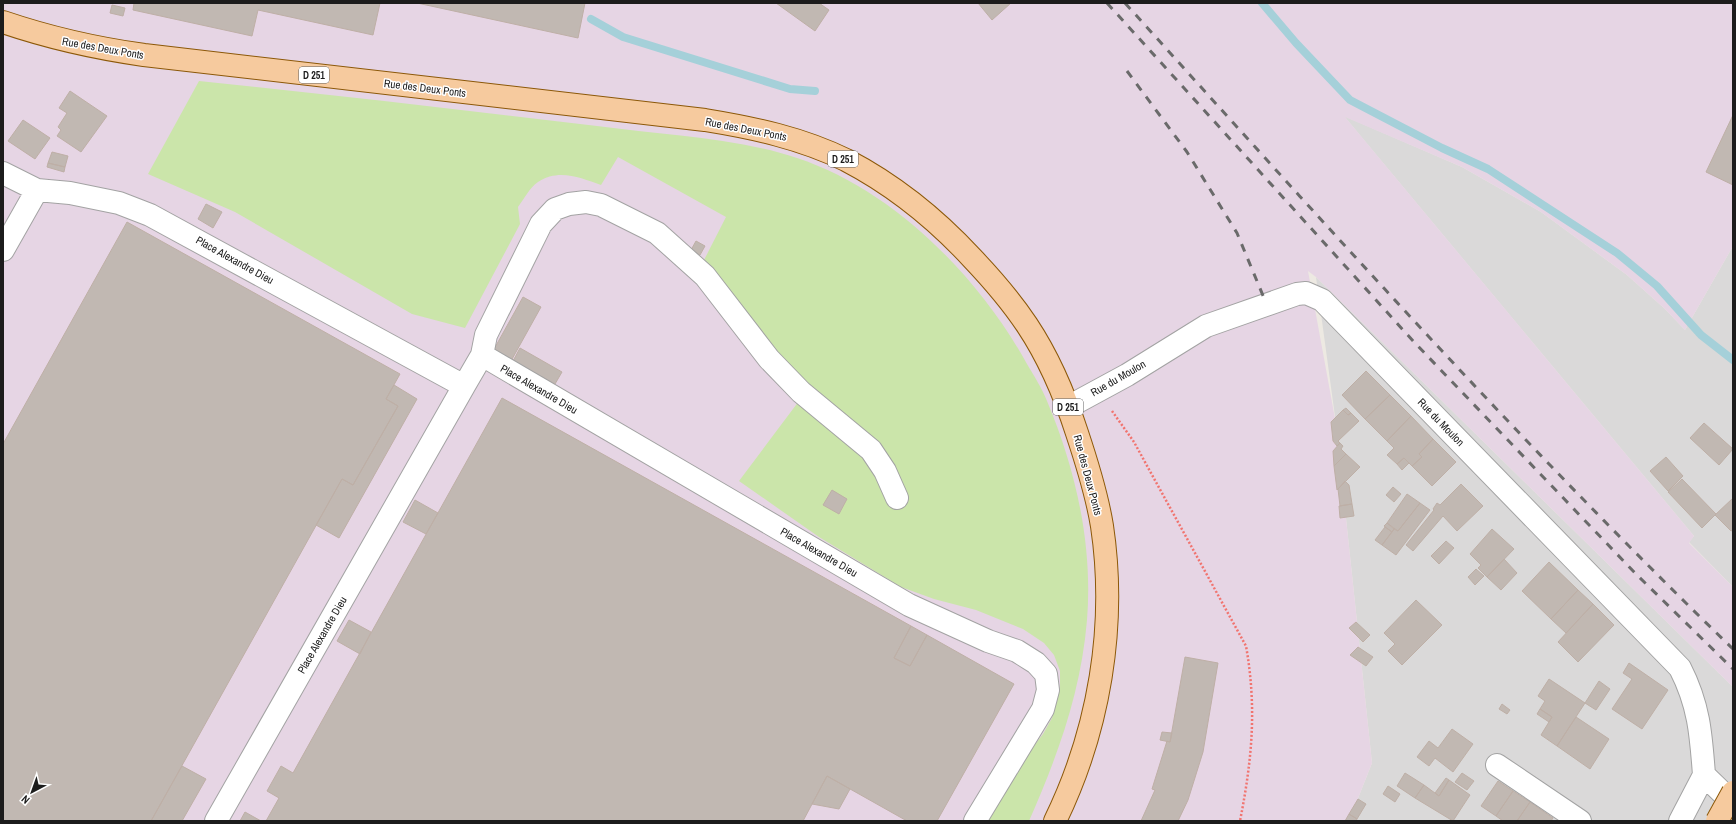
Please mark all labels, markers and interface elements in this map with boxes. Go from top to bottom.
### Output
street label: Rue des Deux Ponts [61,34,145,62]
road number: D 251 [299,67,329,83]
street label: Rue des Deux Ponts [383,76,467,100]
street label: Rue des Deux Ponts [704,114,788,144]
road number: D 251 [828,151,858,167]
street label: Place Alexandre Dieu [194,233,276,287]
street label: Rue du Moulon [1088,357,1148,399]
street label: Place Alexandre Dieu [498,361,580,417]
street label: Rue du Moulon [1415,395,1467,449]
road number: D 251 [1053,399,1083,415]
street label: Rue des Deux Ponts [1071,433,1106,517]
street label: Place Alexandre Dieu [778,524,860,580]
street label: Place Alexandre Dieu [294,594,350,676]
north arrow [12,772,52,812]
text: N [18,792,32,807]

